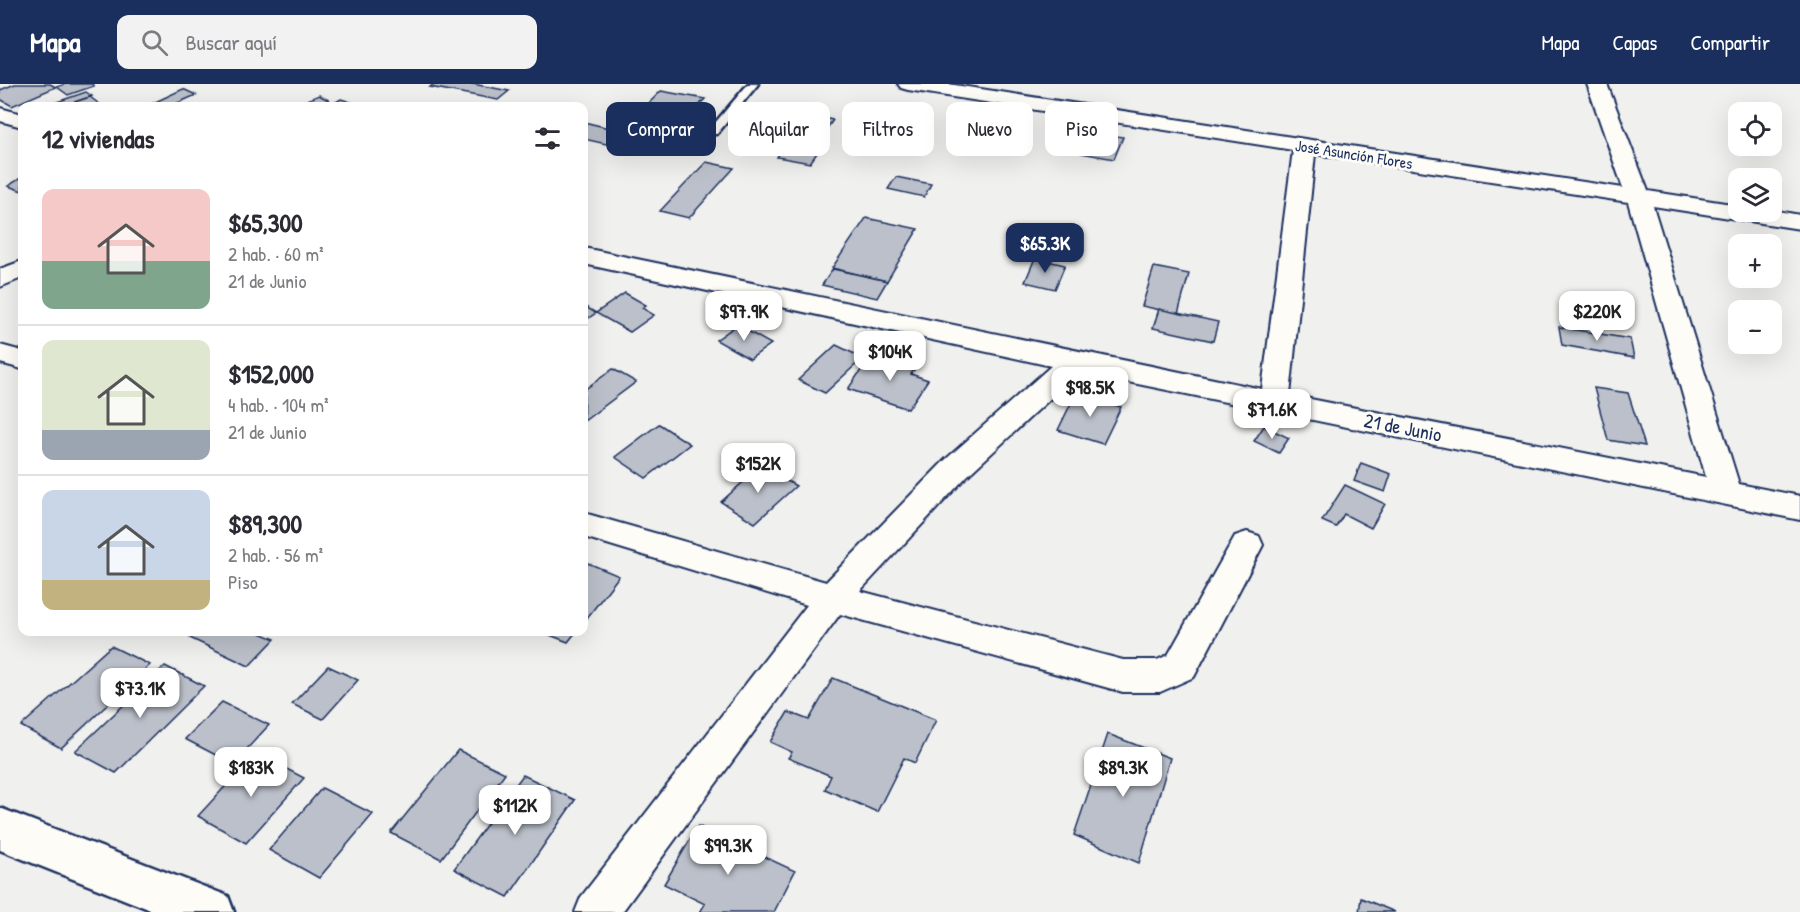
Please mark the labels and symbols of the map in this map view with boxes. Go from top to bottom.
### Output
street label: José Asunción Flores [1294,134,1414,174]
pin: $65.3K [996,223,1094,274]
pin: $97.9K [695,291,793,342]
pin: $220K [1555,291,1639,342]
pin: $104K [848,331,932,382]
pin: $98.5K [1041,367,1139,418]
pin: $71.6K [1223,389,1321,440]
street label: 21 de Junio [1362,406,1444,448]
pin: $152K [716,443,800,494]
pin: $73.1K [91,668,189,719]
pin: $183K [209,747,293,798]
pin: $89.3K [1074,747,1172,798]
pin: $112K [473,785,557,836]
pin: $99.3K [679,825,777,876]

